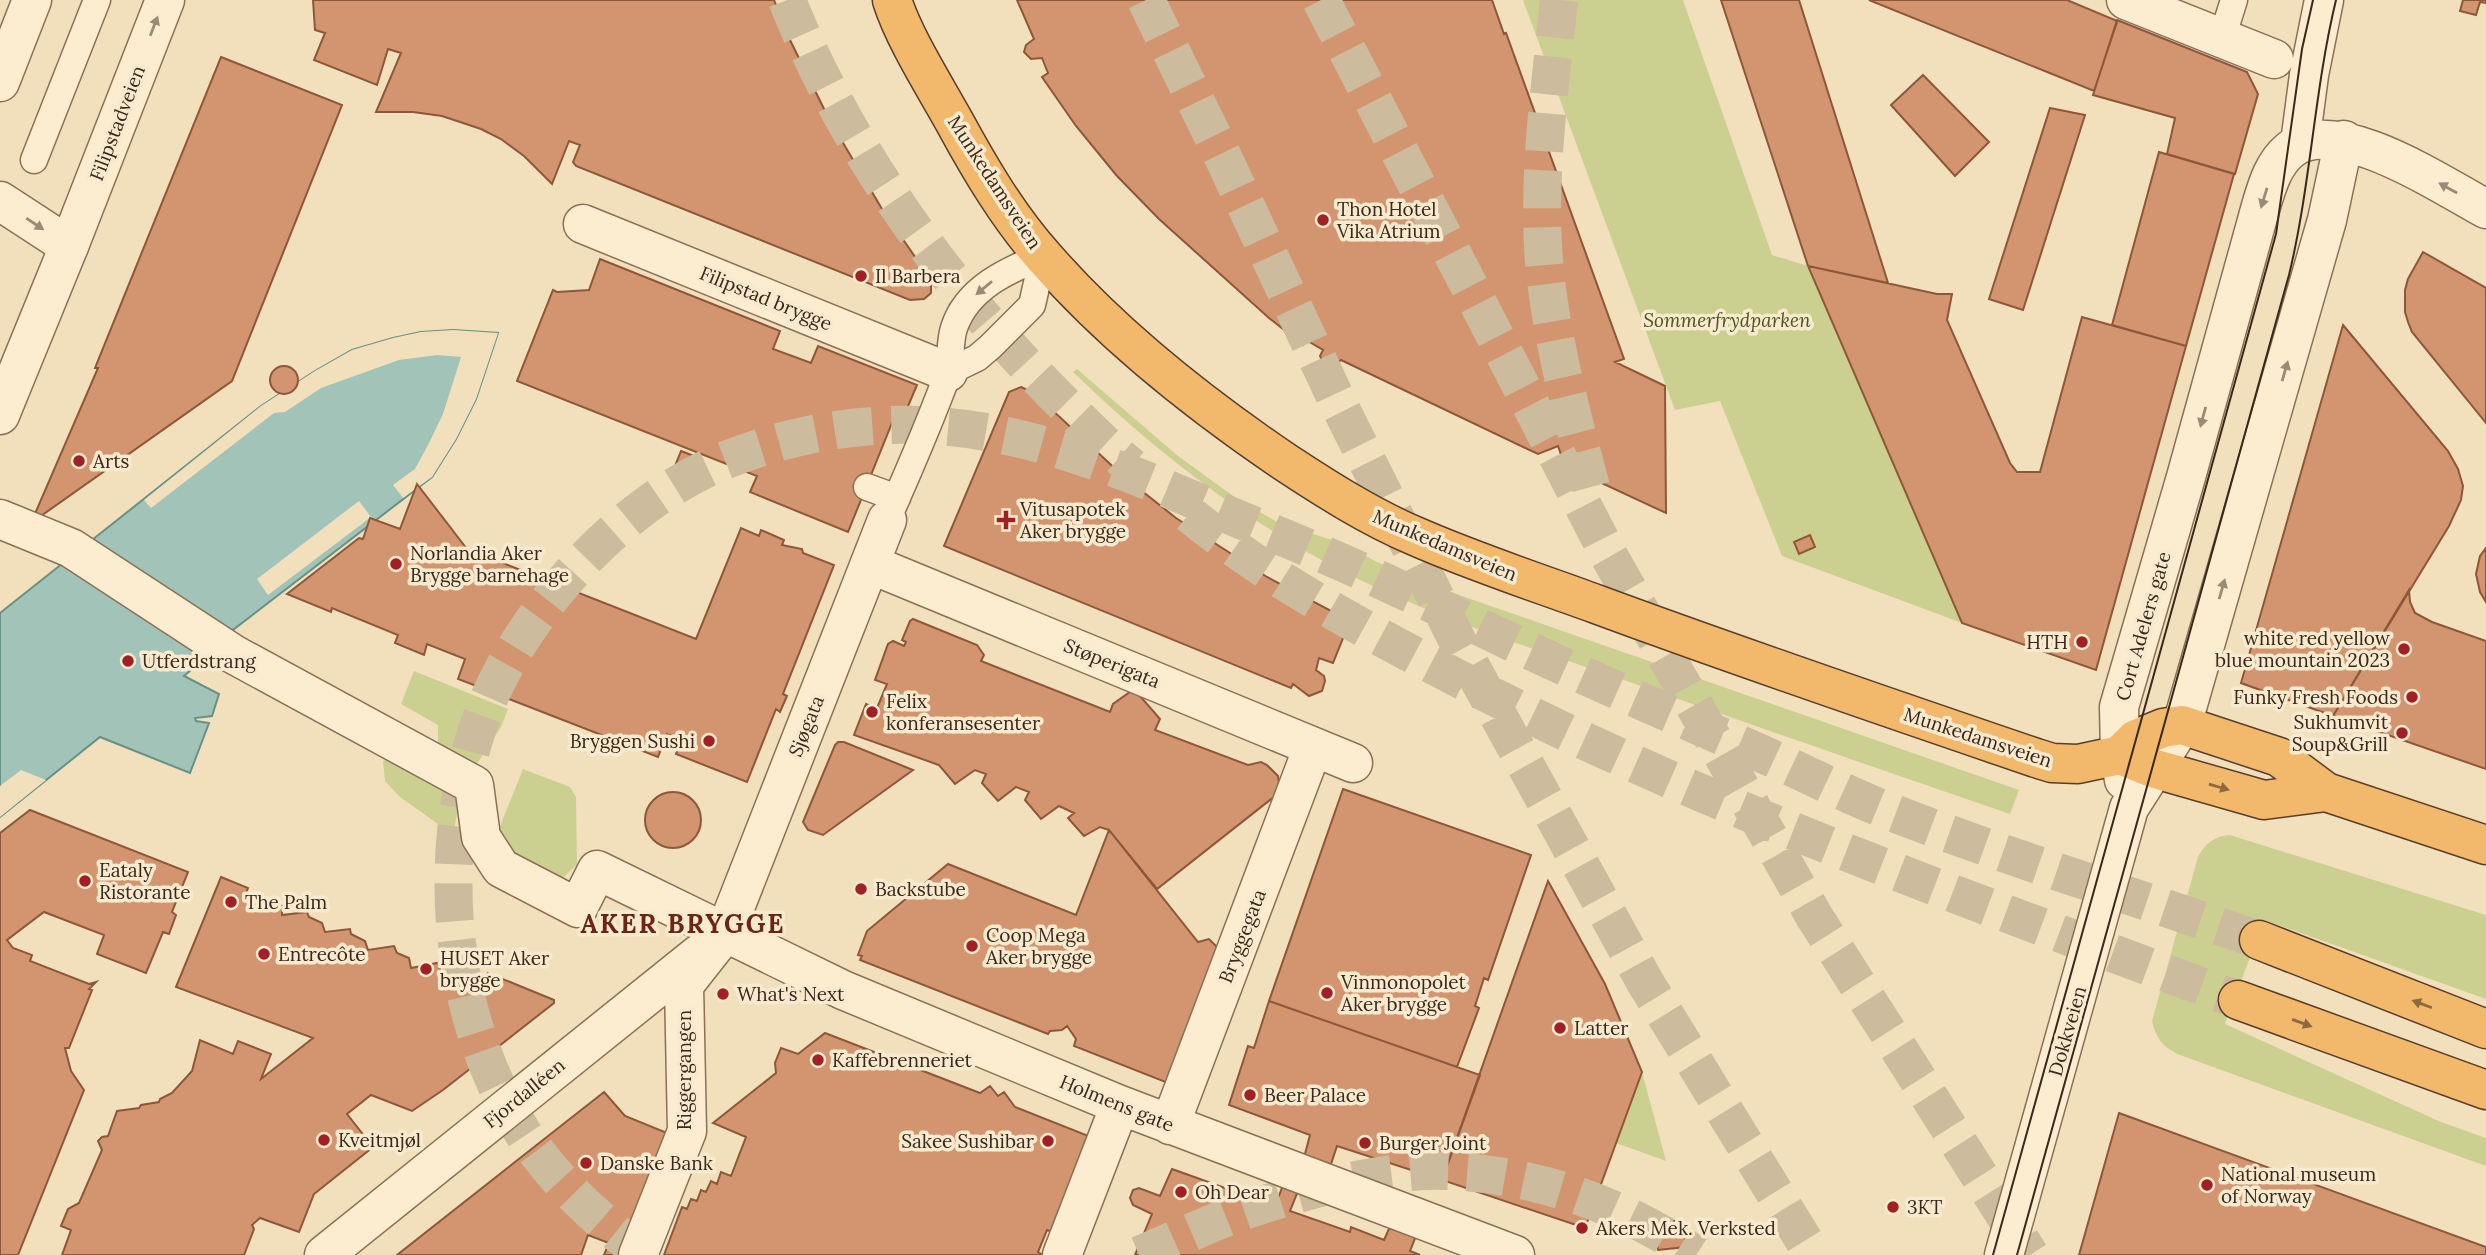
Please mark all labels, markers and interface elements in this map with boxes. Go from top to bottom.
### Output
one-way arrow [149,16,160,37]
street label: Filipstadveien [84,62,150,184]
street label: Munkedamsveien [943,111,1047,253]
one-way arrow [2438,182,2457,194]
one-way arrow [2258,188,2268,209]
place label: Thon Hotel Vika Atrium [1336,197,1440,243]
marker: Thon Hotel Vika Atrium [1315,212,1331,228]
one-way arrow [25,217,44,230]
street label: Filipstad brygge [696,261,836,335]
place label: Il Barbera [875,264,961,288]
marker: Il Barbera [853,268,869,284]
one-way arrow [975,281,993,296]
park label: Sommerfrydparken [1643,308,1811,332]
one-way arrow [2280,359,2291,381]
one-way arrow [2197,406,2208,428]
place label: Arts [92,449,130,473]
marker: Arts [71,453,87,469]
place label: Vitusapotek Aker brygge [1019,497,1126,543]
street label: Munkedamsveien [1369,504,1521,586]
marker: Vitusapotek Aker brygge [998,512,1014,528]
place label: Norlandia Aker Brygge barnehage [410,541,569,587]
street label: Cort Adelers gate [2110,549,2176,703]
marker: Norlandia Aker Brygge barnehage [388,556,404,572]
one-way arrow [2218,579,2228,600]
place label: white red yellow blue mountain 2023 [2215,626,2391,672]
place label: HTH [2026,630,2068,654]
street label: Støperigata [1060,633,1164,693]
marker: HTH [2074,634,2090,650]
marker: white red yellow blue mountain 2023 [2396,641,2412,657]
place label: Utferdstrang [142,649,256,673]
marker: Utferdstrang [120,653,136,669]
place label: Funky Fresh Foods [2233,685,2398,709]
place label: Felix konferansesenter [886,689,1041,735]
marker: Funky Fresh Foods [2404,689,2420,705]
street label: Sjøgata [783,692,829,760]
street label: Munkedamsveien [1901,702,2055,772]
marker: Felix konferansesenter [864,704,880,720]
place label: Sukhumvit Soup&Grill [2292,710,2389,756]
marker: Sukhumvit Soup&Grill [2394,725,2410,741]
place label: Bryggen Sushi [570,729,695,753]
marker: Bryggen Sushi [701,733,717,749]
one-way arrow [2209,782,2230,792]
place label: Eataly Ristorante [99,858,190,904]
marker: Eataly Ristorante [77,873,93,889]
place label: Backstube [875,877,966,901]
marker: Backstube [853,881,869,897]
street label: Bryggegata [1213,886,1271,986]
place label: The Palm [245,890,327,914]
marker: The Palm [223,894,239,910]
district label: AKER BRYGGE [580,907,786,940]
place label: Coop Mega Aker brygge [985,923,1092,969]
marker: Coop Mega Aker brygge [964,938,980,954]
place label: Entrecôte [278,942,366,966]
marker: Entrecôte [256,946,272,962]
place label: HUSET Aker brygge [440,946,550,992]
marker: HUSET Aker brygge [418,961,434,977]
place label: Vinmonopolet Aker brygge [1340,970,1467,1016]
place label: What's Next [737,982,845,1006]
street label: Dokkveien [2043,983,2091,1079]
marker: Vinmonopolet Aker brygge [1319,985,1335,1001]
marker: What's Next [715,986,731,1002]
one-way arrow [2412,998,2433,1009]
street label: Riggergangen [672,1010,696,1130]
place label: Latter [1574,1016,1629,1040]
one-way arrow [2292,1018,2313,1029]
marker: Latter [1552,1020,1568,1036]
place label: Kaffebrenneriet [832,1048,973,1072]
marker: Kaffebrenneriet [810,1052,826,1068]
street label: Fjordalléen [478,1053,570,1133]
street label: Holmens gate [1056,1069,1178,1137]
place label: Beer Palace [1264,1083,1366,1107]
marker: Beer Palace [1242,1087,1258,1103]
place label: Kveitmjøl [338,1128,421,1152]
place label: Sakee Sushibar [901,1129,1035,1153]
place label: Burger Joint [1379,1131,1487,1155]
marker: Kveitmjøl [316,1132,332,1148]
marker: Sakee Sushibar [1040,1133,1056,1149]
marker: Burger Joint [1357,1135,1373,1151]
place label: Danske Bank [600,1151,714,1175]
marker: Danske Bank [578,1155,594,1171]
place label: National museum of Norway [2221,1162,2376,1208]
marker: National museum of Norway [2199,1177,2215,1193]
place label: Oh Dear [1195,1180,1270,1204]
marker: Oh Dear [1173,1184,1189,1200]
place label: 3KT [1907,1195,1942,1219]
marker: 3KT [1885,1199,1901,1215]
place label: Akers Mek. Verksted [1595,1216,1776,1240]
marker: Akers Mek. Verksted [1574,1220,1590,1236]

